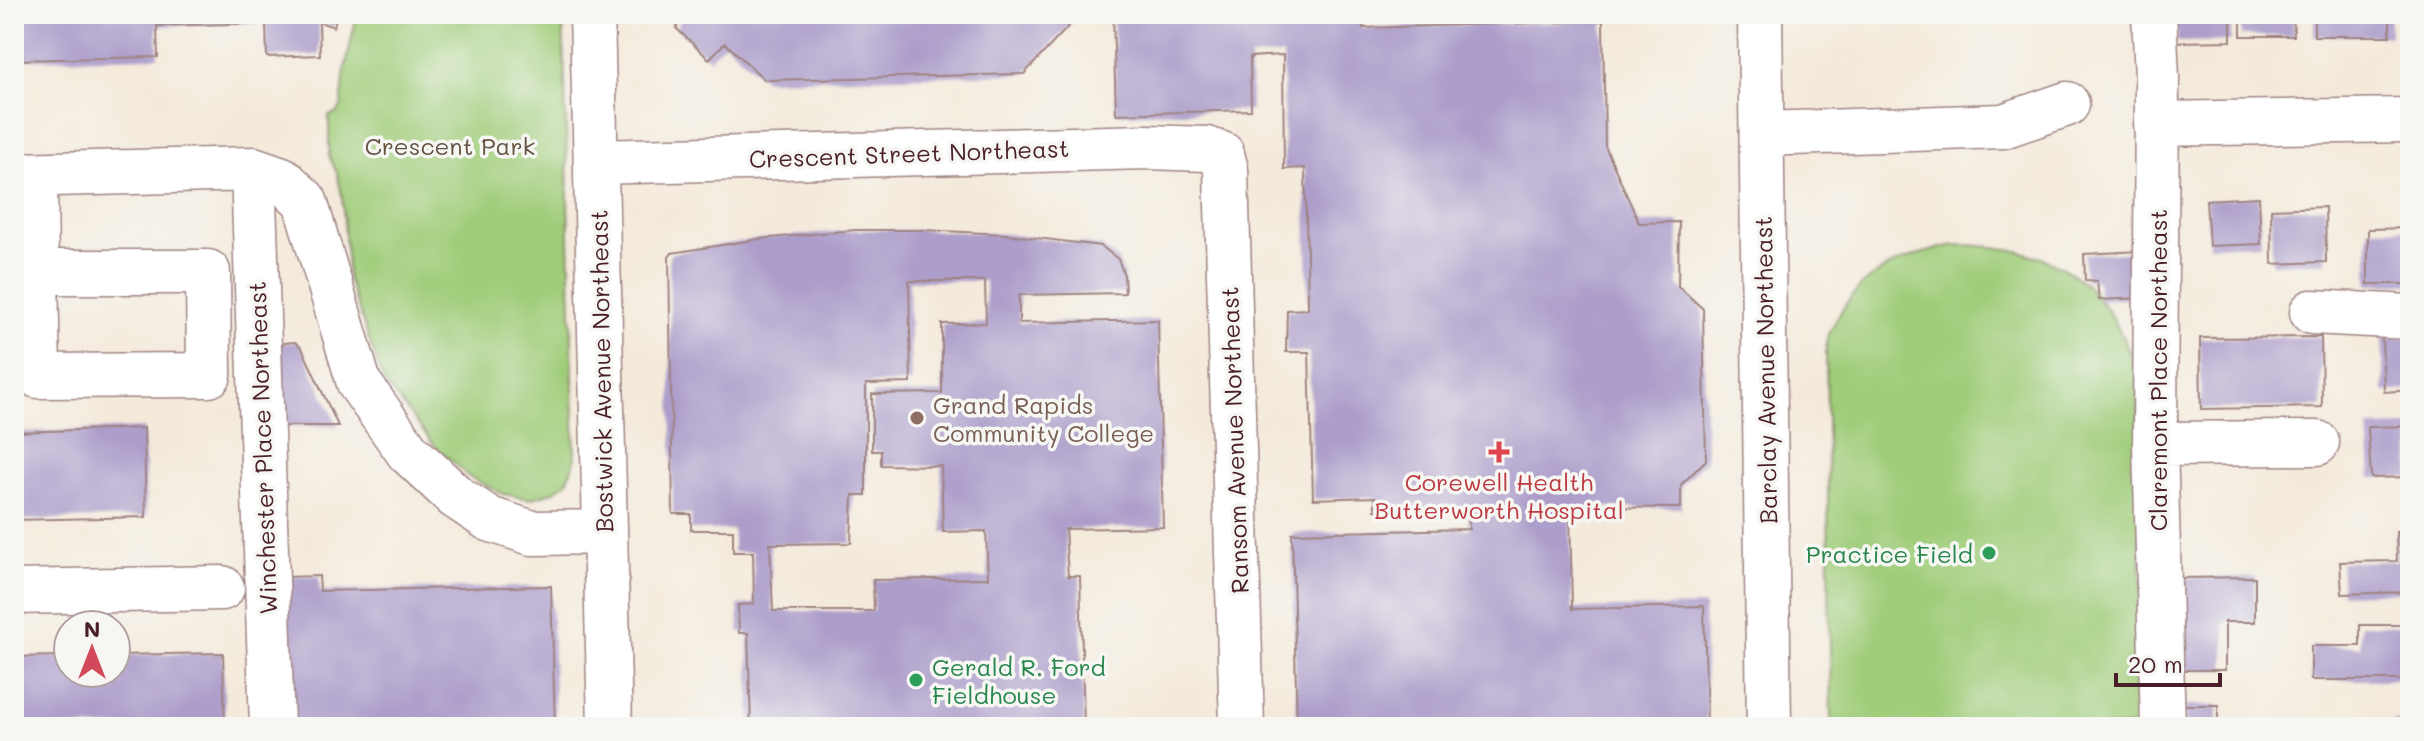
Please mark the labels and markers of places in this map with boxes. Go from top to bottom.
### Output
place label: Grand Rapids Community College [933,389,1154,448]
marker: Grand Rapids Community College [908,409,926,427]
marker: Corewell Health Butterworth Hospital [1488,441,1510,463]
place label: Corewell Health Butterworth Hospital [1374,466,1624,525]
place label: Practice Field [1806,538,1973,569]
marker: Practice Field [1980,544,1998,562]
place label: Gerald R. Ford Fieldhouse [932,651,1106,710]
marker: Gerald R. Ford Fieldhouse [907,671,925,689]

